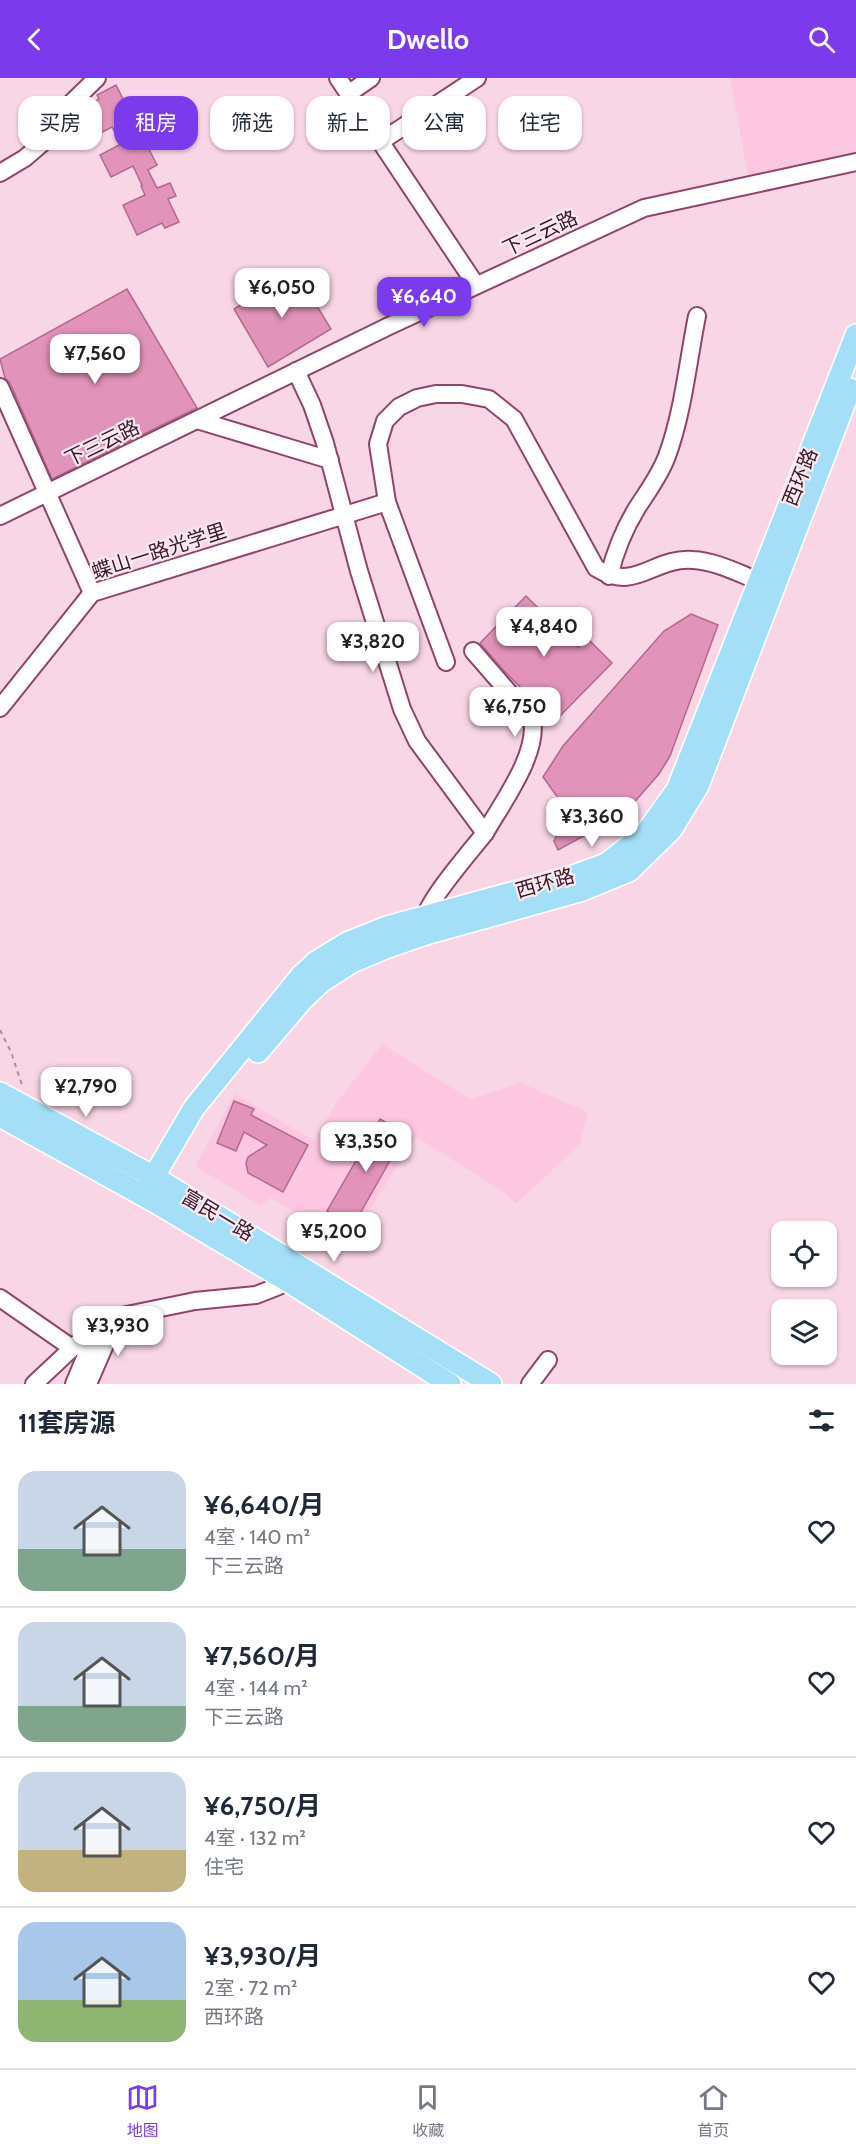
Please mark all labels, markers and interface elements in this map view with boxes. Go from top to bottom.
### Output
icon: back [18,23,51,56]
text: Dwello [387,23,469,56]
icon: search [805,23,838,56]
chip: 买房 [18,96,102,150]
chip: 租房 [114,96,198,150]
chip: 筛选 [210,96,294,150]
chip: 新上 [306,96,390,150]
chip: 公寓 [402,96,486,150]
chip: 住宅 [498,96,582,150]
street label: 下三云路 [499,205,581,261]
pin: ¥6,050 [233,268,331,319]
text: ¥6,050 [249,275,315,299]
pin: ¥6,640 [375,277,473,328]
text: ¥6,640 [391,284,457,308]
pin: ¥7,560 [46,334,144,385]
text: ¥7,560 [64,341,126,365]
street label: 下三云路 [61,415,143,471]
street label: 西环路 [778,445,822,509]
street label: 蝶山一路光学里 [89,518,229,584]
pin: ¥4,840 [495,607,593,658]
text: ¥4,840 [510,614,578,638]
pin: ¥3,820 [324,622,422,673]
text: ¥3,820 [341,629,405,653]
pin: ¥6,750 [466,687,564,738]
text: ¥6,750 [483,694,547,718]
pin: ¥3,360 [543,797,641,848]
text: ¥3,360 [560,804,624,828]
street label: 西环路 [513,863,577,903]
pin: ¥2,790 [37,1067,135,1118]
text: ¥2,790 [55,1074,117,1098]
pin: ¥3,350 [317,1122,415,1173]
text: ¥3,350 [334,1129,398,1153]
street label: 富民一路 [178,1184,258,1246]
pin: ¥5,200 [285,1212,383,1263]
text: ¥5,200 [301,1219,367,1243]
map controls [771,1221,837,1365]
button: locate [771,1221,837,1287]
button: layers [771,1299,837,1365]
pin: ¥3,930 [69,1306,167,1357]
text: ¥3,930 [86,1313,150,1337]
icon: filters [805,1404,838,1437]
text: 11套房源 [18,1407,115,1439]
text: ¥6,640/月 [204,1489,324,1521]
icon: home [66,1495,138,1567]
icon: heart [805,1515,838,1548]
text: 4室 · 140 m² [204,1525,310,1549]
text: 下三云路 [204,1554,284,1578]
text: ¥7,560/月 [204,1640,320,1672]
icon: home [66,1646,138,1718]
icon: heart [805,1666,838,1699]
text: 4室 · 144 m² [204,1676,308,1700]
text: 下三云路 [204,1705,284,1729]
text: ¥6,750/月 [204,1790,321,1822]
icon: home [66,1796,138,1868]
icon: heart [805,1816,838,1849]
text: 4室 · 132 m² [204,1826,306,1850]
text: 住宅 [204,1855,244,1879]
text: ¥3,930/月 [204,1940,321,1972]
icon: home [66,1946,138,2018]
icon: heart [805,1966,838,1999]
text: 2室 · 72 m² [204,1976,297,2000]
text: 西环路 [204,2005,264,2029]
tab: 地图 [126,2081,159,2141]
tab: 收藏 [411,2081,444,2141]
tab: 首页 [697,2081,730,2141]

